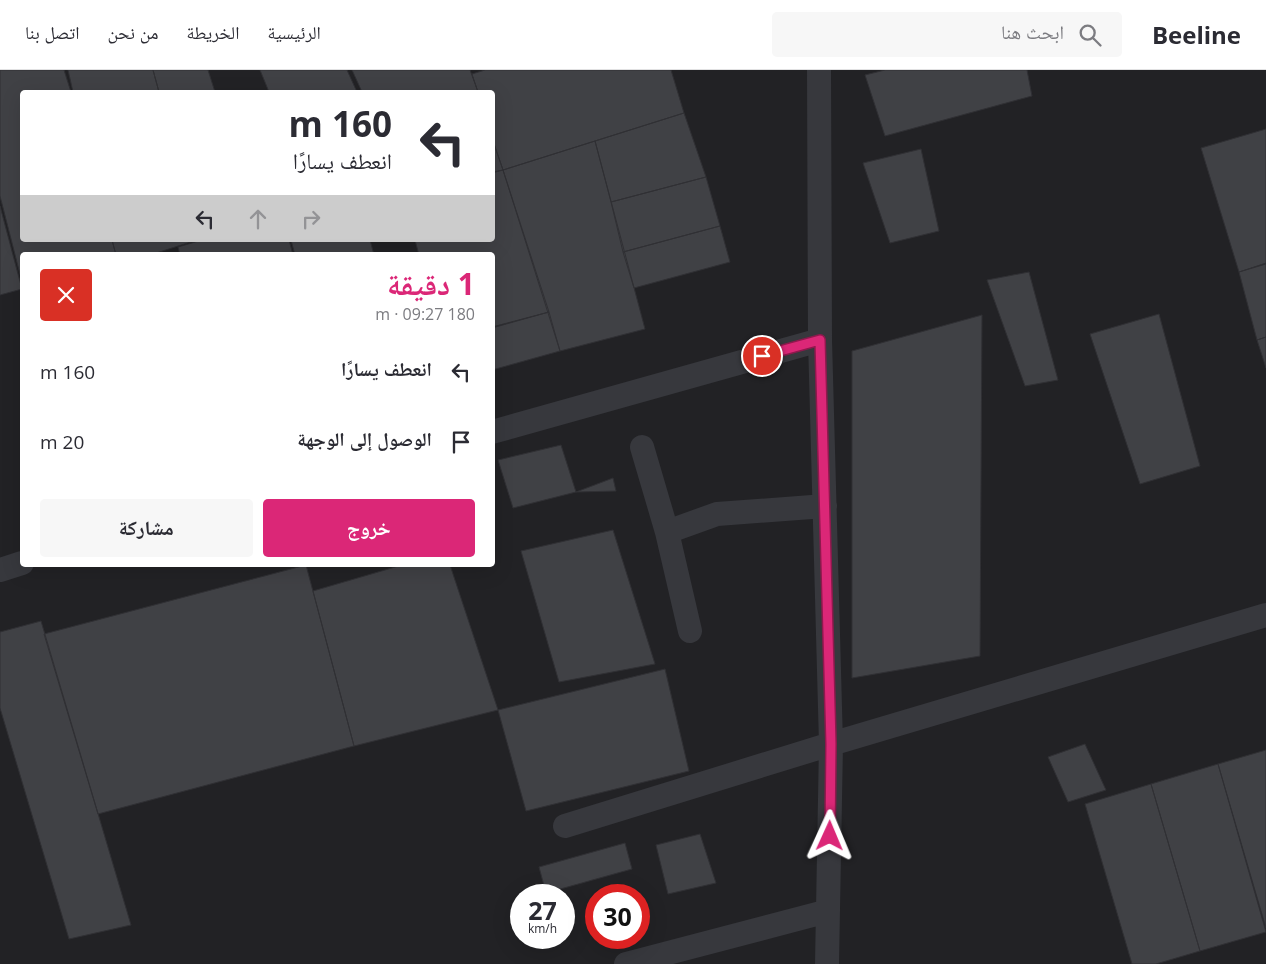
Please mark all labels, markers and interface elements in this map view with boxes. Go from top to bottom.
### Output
search box [772,12,1122,57]
text: Beeline [1152,18,1241,51]
text: ابحث هنا [1001,19,1064,45]
text: اتصل بنا [25,20,80,44]
text: من نحن [108,20,158,44]
text: الخريطة [186,20,239,44]
text: الرئيسية [267,20,321,44]
icon: search [1076,21,1104,49]
text: 160 m [288,100,392,147]
icon: left [410,110,475,175]
text: انعطف يسارًا [293,145,392,175]
icon: left [191,205,219,233]
icon: ahead [244,205,272,233]
icon: right [297,205,325,233]
text: 1 دقيقة [387,263,475,304]
button: close [40,269,92,321]
text: 180 m · 09:27 [375,303,475,325]
pin [741,335,783,377]
icon: arrive [748,342,776,370]
text: انعطف يسارًا [341,356,432,382]
icon: left [447,358,475,386]
text: 160 m [40,359,95,385]
text: الوصول إلى الوجهة [297,426,432,452]
icon: arrive [447,428,475,456]
text: 20 m [40,429,84,455]
button: مشاركة [40,499,253,557]
button: خروج [263,499,475,557]
position arrow [803,809,855,861]
speed limit sign: 30 [585,884,650,949]
text: 27 [528,893,557,927]
text: km/h [528,920,557,937]

